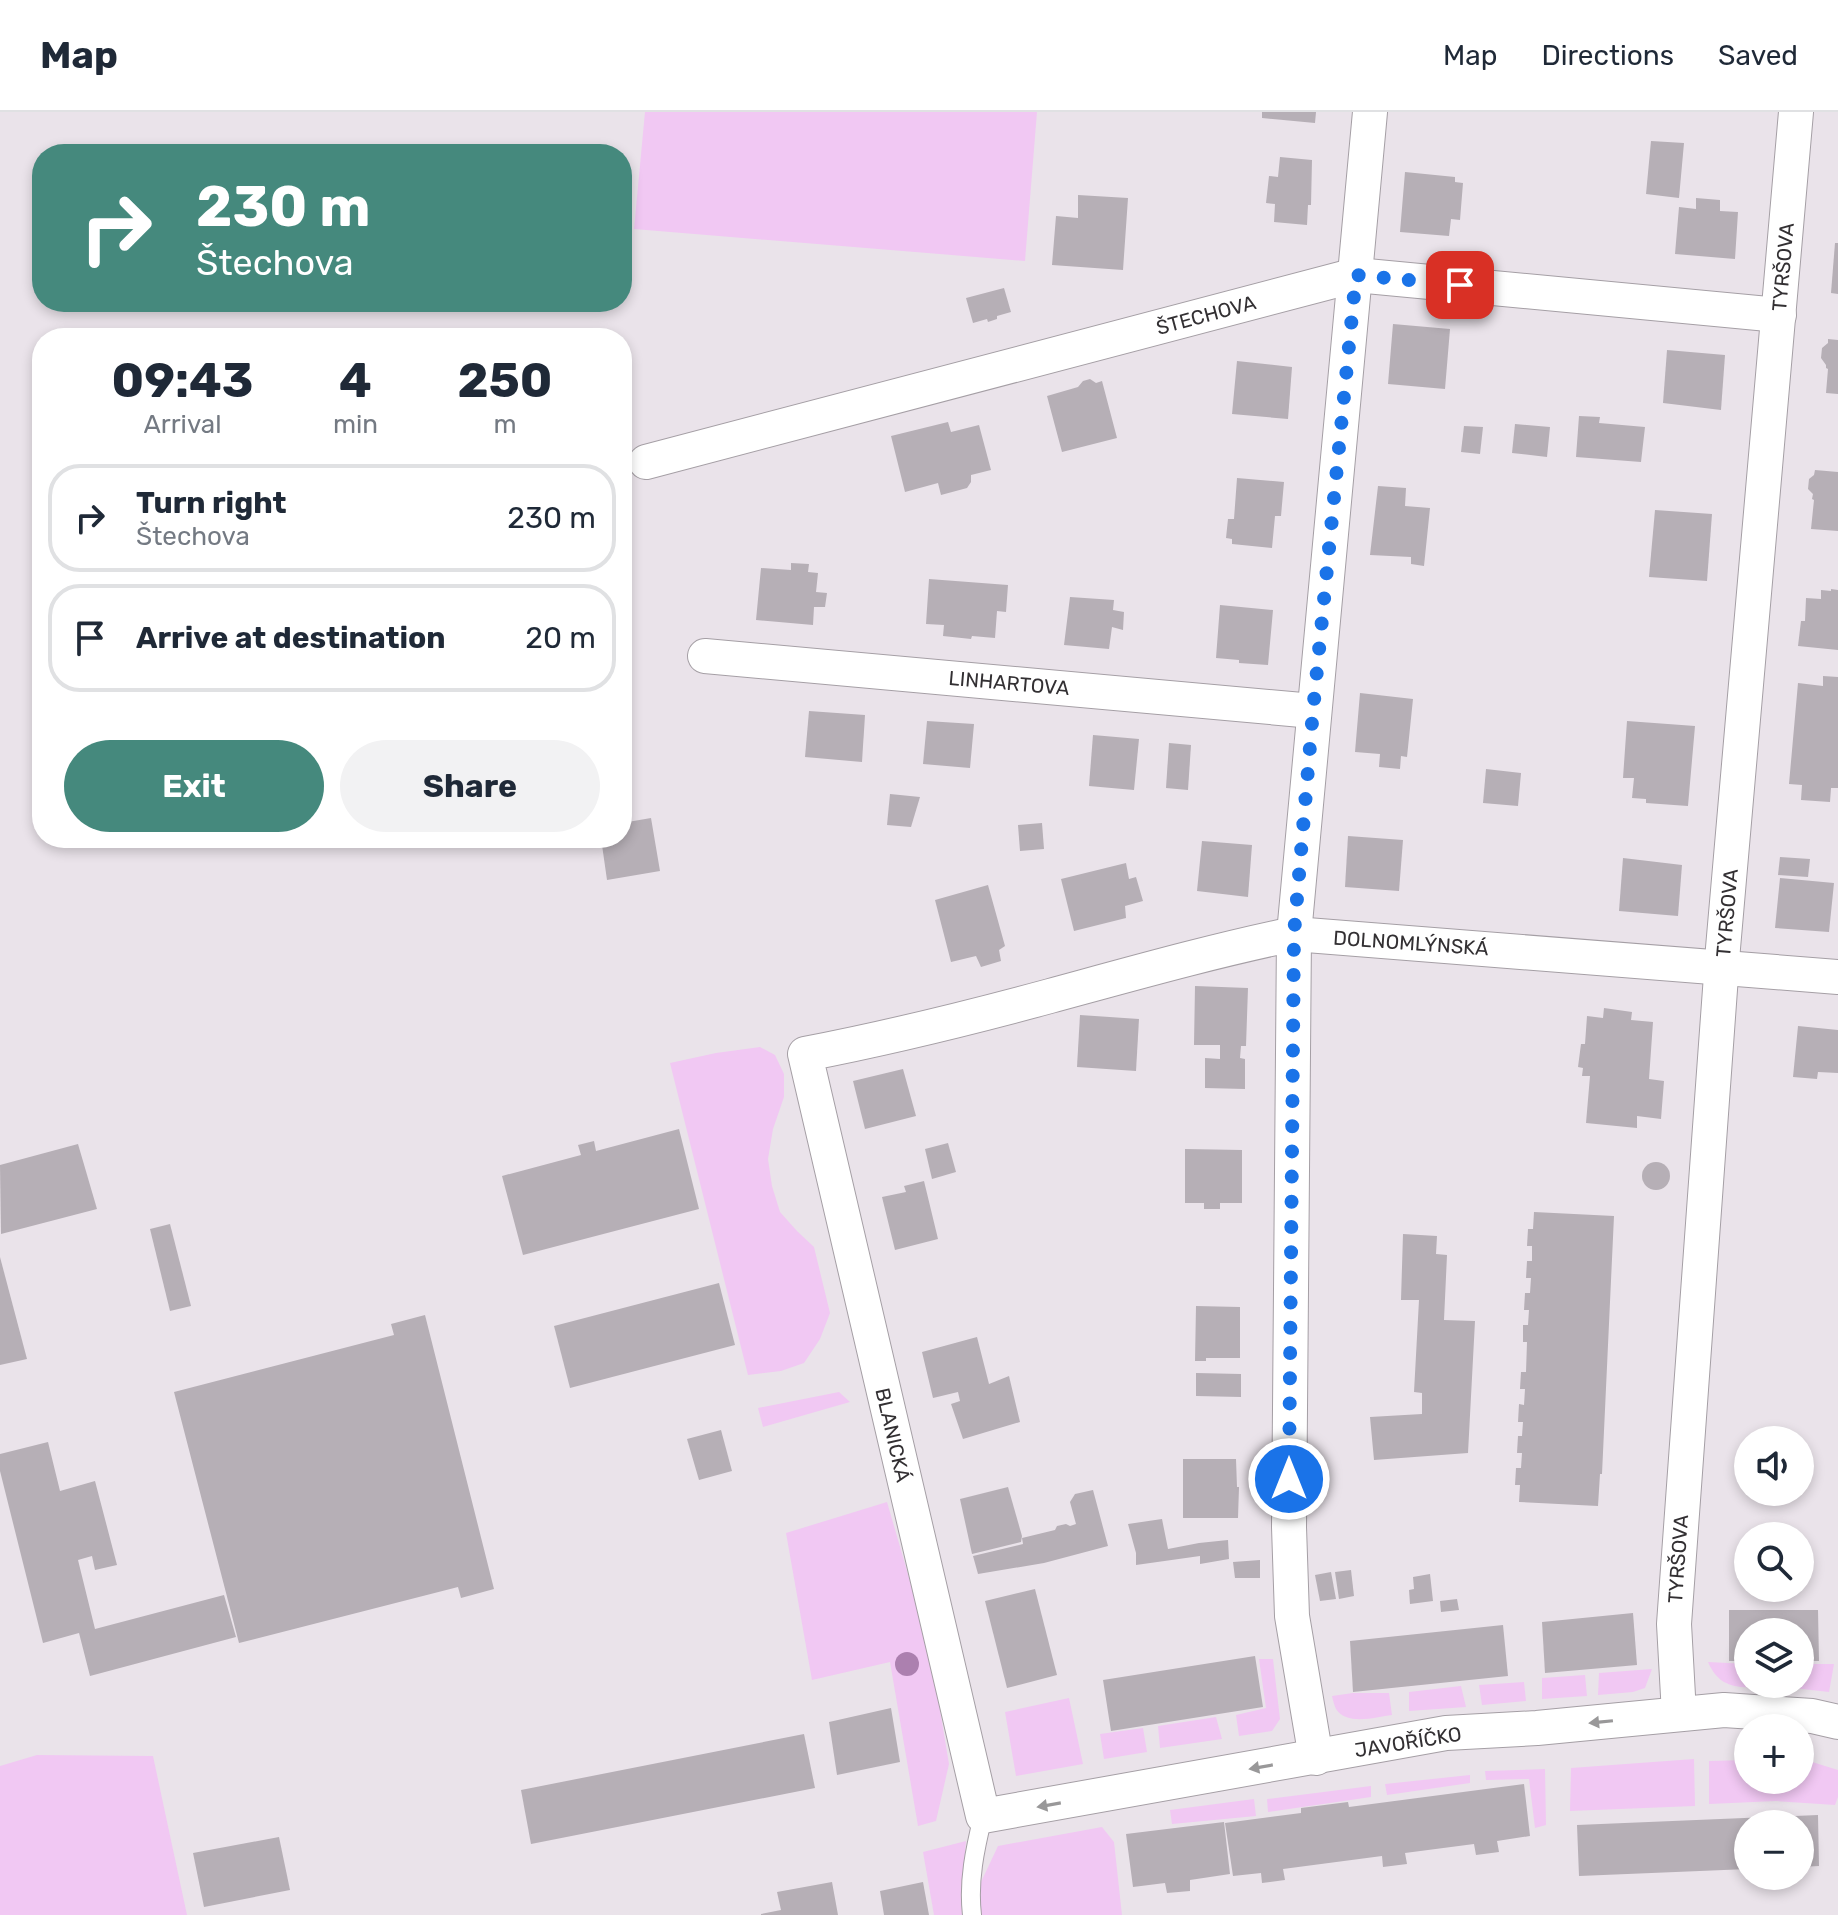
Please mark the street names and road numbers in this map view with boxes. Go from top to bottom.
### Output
street label: TYRŠOVA [1767,222,1799,312]
street label: ŠTECHOVA [1154,290,1258,340]
street label: LINHARTOVA [948,666,1070,700]
street label: TYRŠOVA [1711,868,1743,958]
street label: DOLNOMLÝNSKÁ [1332,926,1490,960]
street label: BLANICKÁ [870,1385,916,1485]
street label: TYRŠOVA [1663,1514,1693,1604]
street label: JAVOŘÍČKO [1353,1722,1463,1762]

